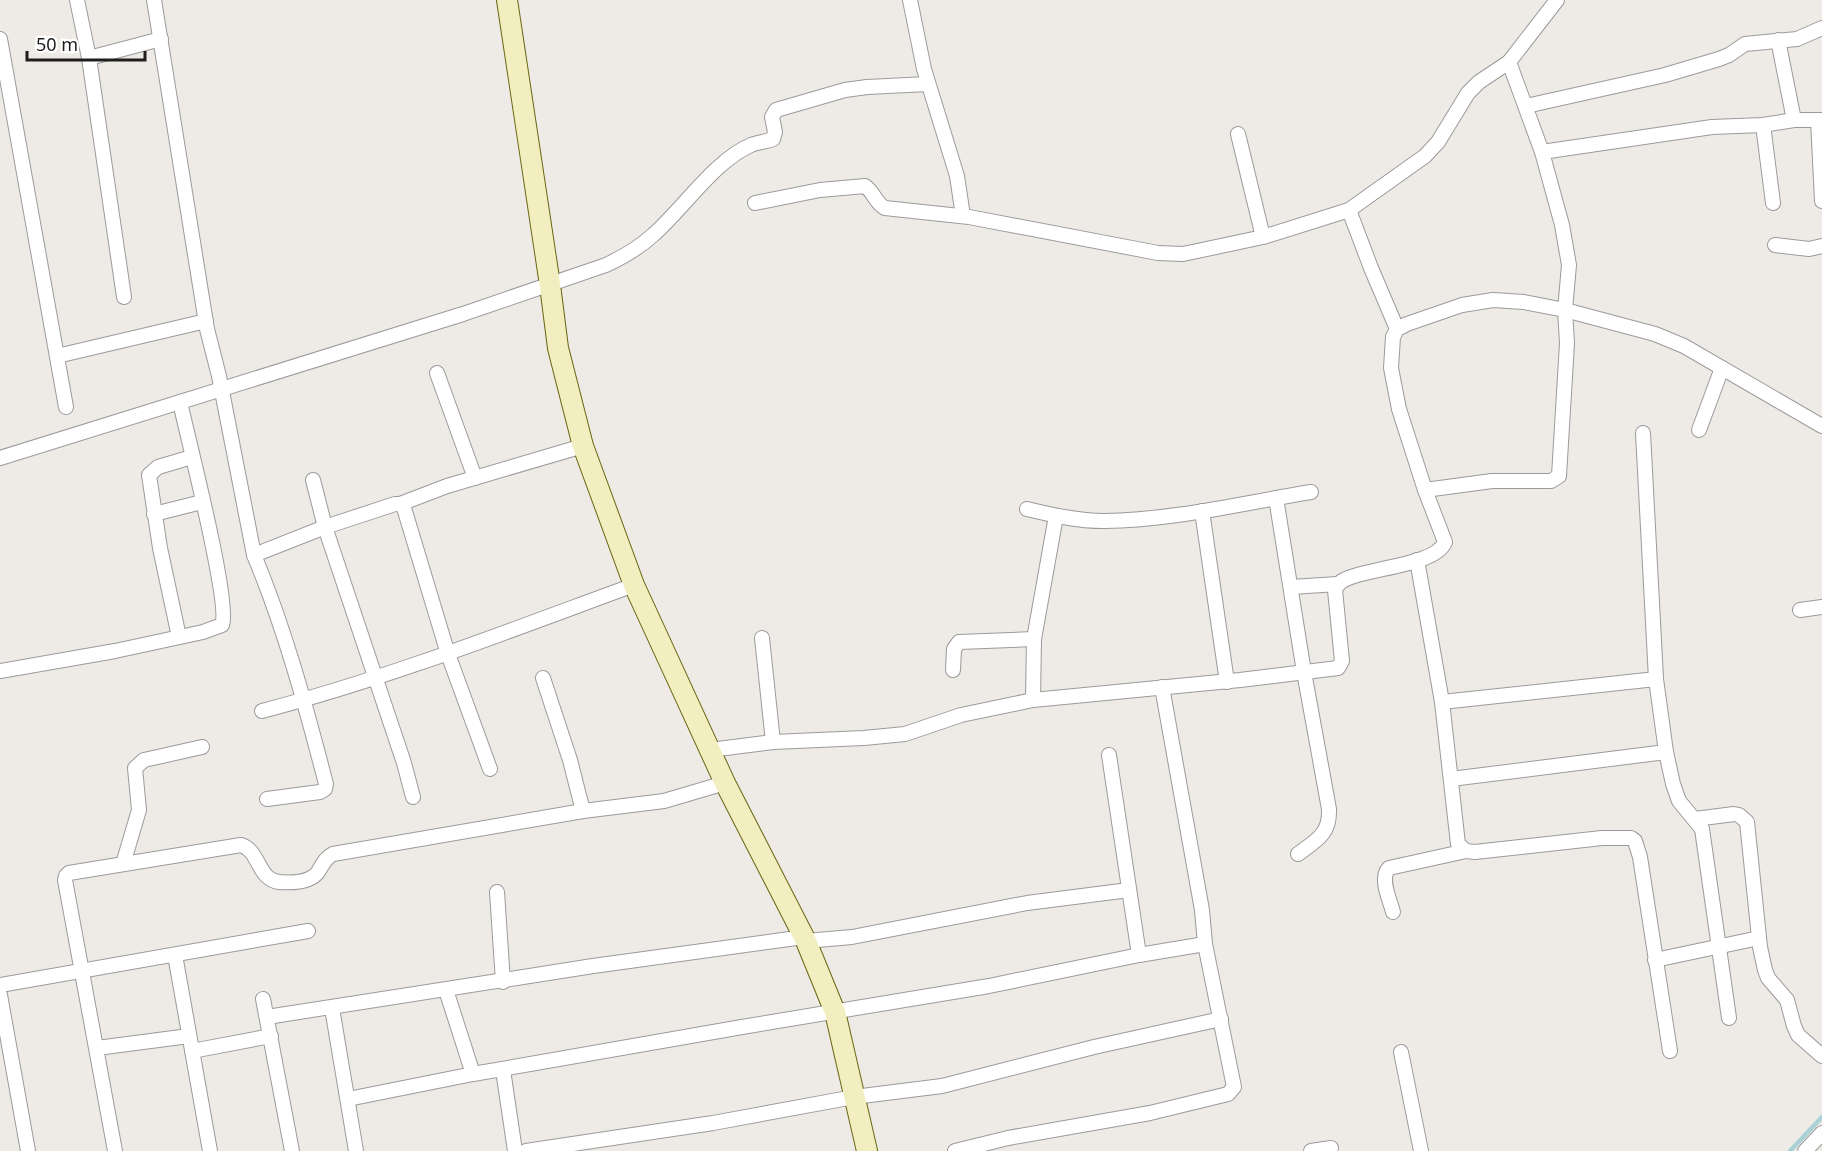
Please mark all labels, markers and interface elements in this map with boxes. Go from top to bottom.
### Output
scale bar [27,24,146,62]
text: 50 m [36,32,78,56]

